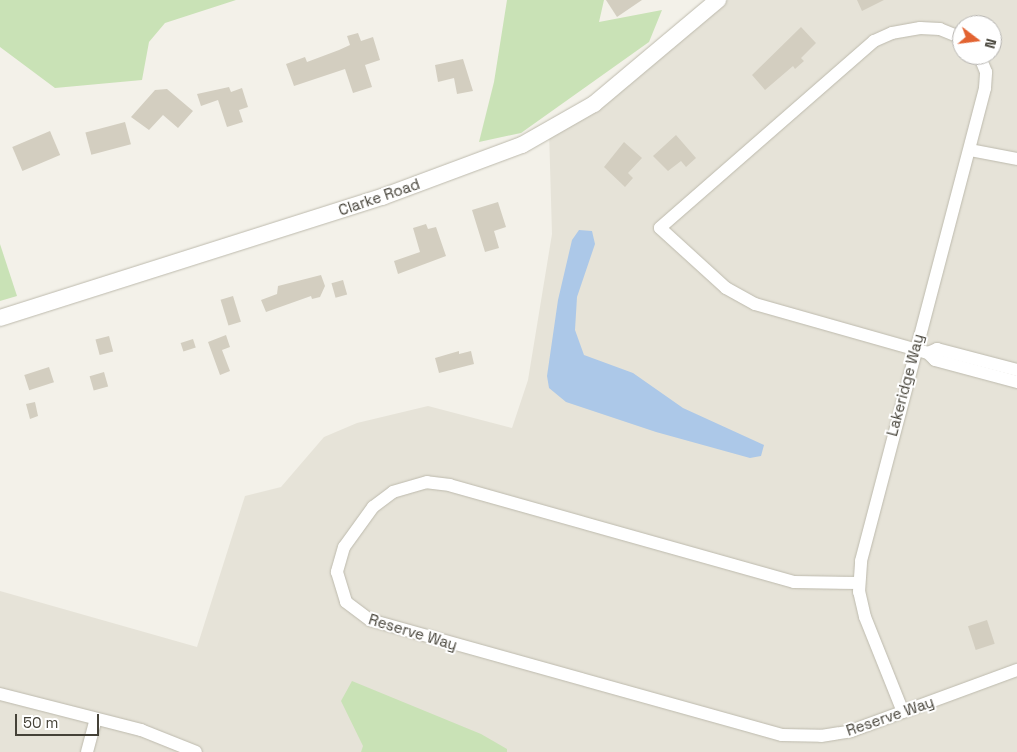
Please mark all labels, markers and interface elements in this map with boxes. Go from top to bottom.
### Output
north arrow [952,15,1002,65]
text: N [981,37,1000,50]
street label: Clarke Road [336,175,422,219]
street label: Lakeridge Way [883,332,927,438]
street label: Reserve Way [366,610,460,654]
street label: Reserve Way [844,693,936,739]
scale bar [18,704,101,736]
text: 50 m [23,713,58,732]

